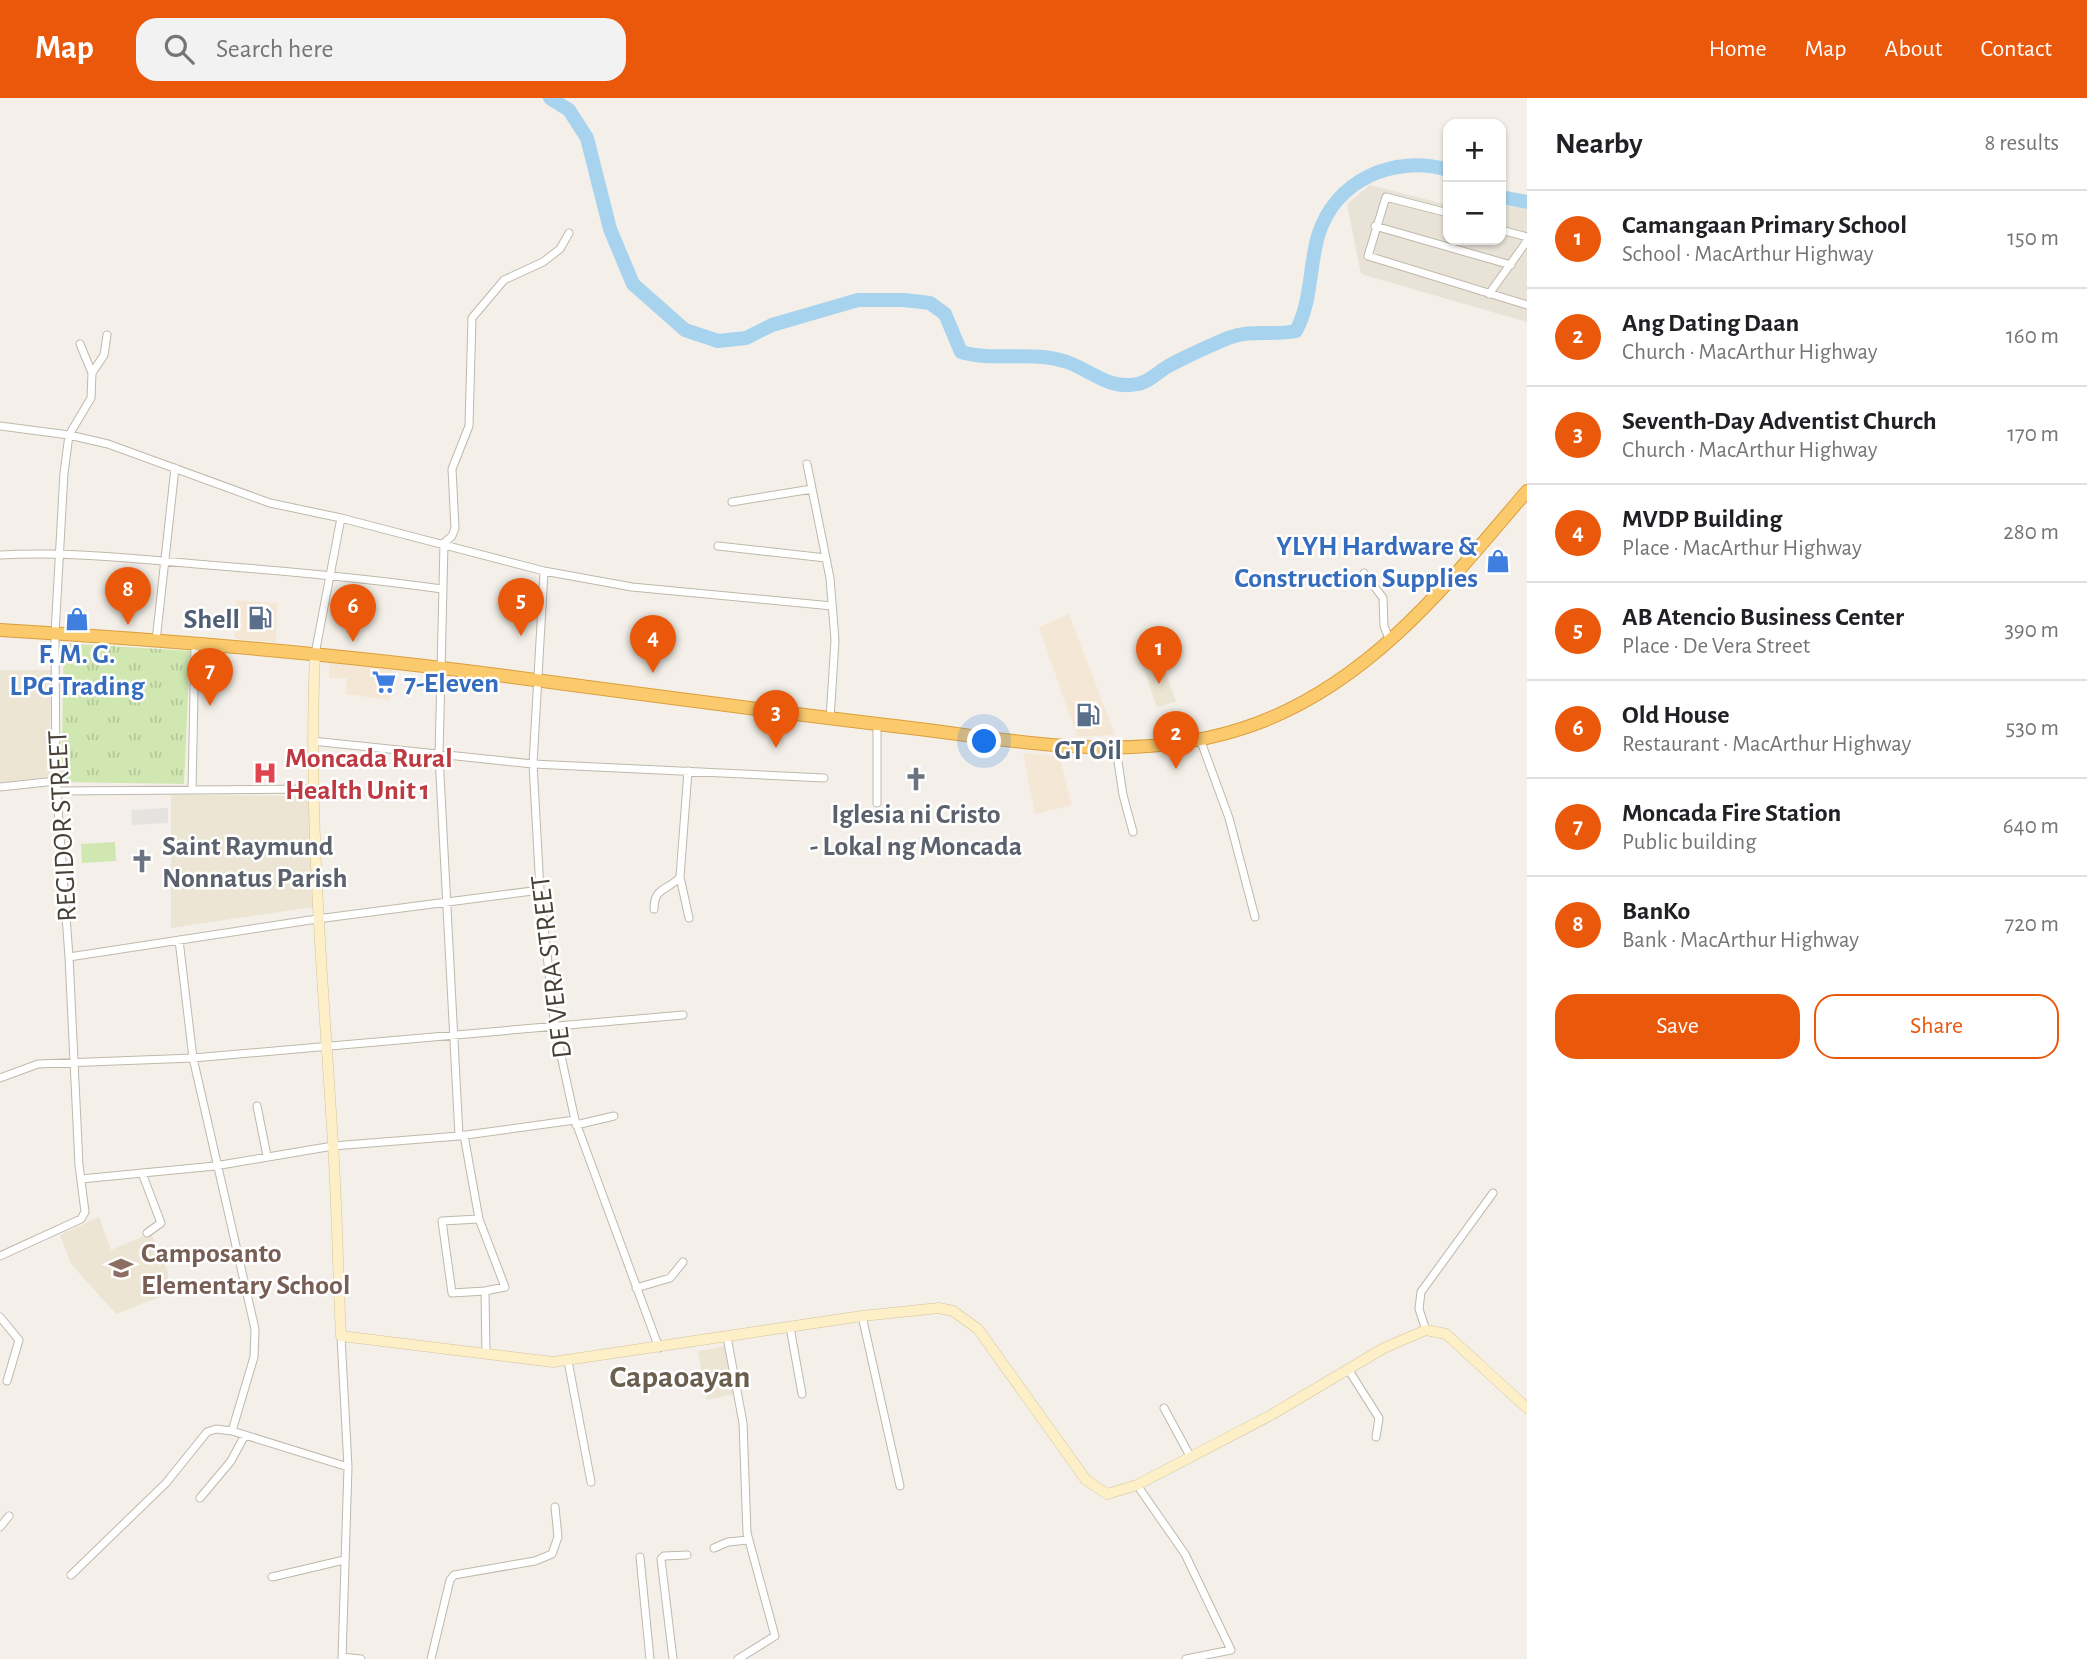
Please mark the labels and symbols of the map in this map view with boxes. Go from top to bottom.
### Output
place label: YLYH Hardware & Construction Supplies [1234,533,1478,593]
shop icon: YLYH Hardware & Construction Supplies [1484,547,1512,575]
pin: 8 [105,567,151,625]
pin: 5 [498,578,544,636]
pin: 6 [330,584,376,642]
fuel station icon: Shell [246,604,274,632]
shop icon: F. M. G. LPG Trading [63,605,91,633]
place label: Shell [183,606,240,634]
pin: 4 [630,615,676,673]
pin: 1 [1136,626,1182,684]
place label: F. M. G. LPG Trading [10,641,145,701]
pin: 7 [187,648,233,706]
supermarket icon: 7-Eleven [370,668,398,696]
place label: 7-Eleven [404,670,499,698]
pin: 3 [753,690,799,748]
fuel station icon: GT Oil [1074,701,1102,729]
pin: 2 [1153,711,1199,769]
your location [967,724,1001,758]
street label: REGIDOR STREET [44,729,82,922]
place label: GT Oil [1054,737,1122,765]
place label: Moncada Rural Health Unit 1 [285,745,453,805]
hospital icon: Moncada Rural Health Unit 1 [251,759,279,787]
church icon: Iglesia ni Cristo - Lokal ng Moncada [902,765,930,793]
place label: Iglesia ni Cristo - Lokal ng Moncada [810,801,1022,861]
place label: Saint Raymund Nonnatus Parish [162,833,347,893]
church icon: Saint Raymund Nonnatus Parish [128,847,156,875]
street label: DE VERA STREET [527,873,577,1060]
place label: Camposanto Elementary School [141,1240,350,1300]
school or university icon: Camposanto Elementary School [107,1254,135,1282]
district label: Capaoayan [610,1361,750,1393]

